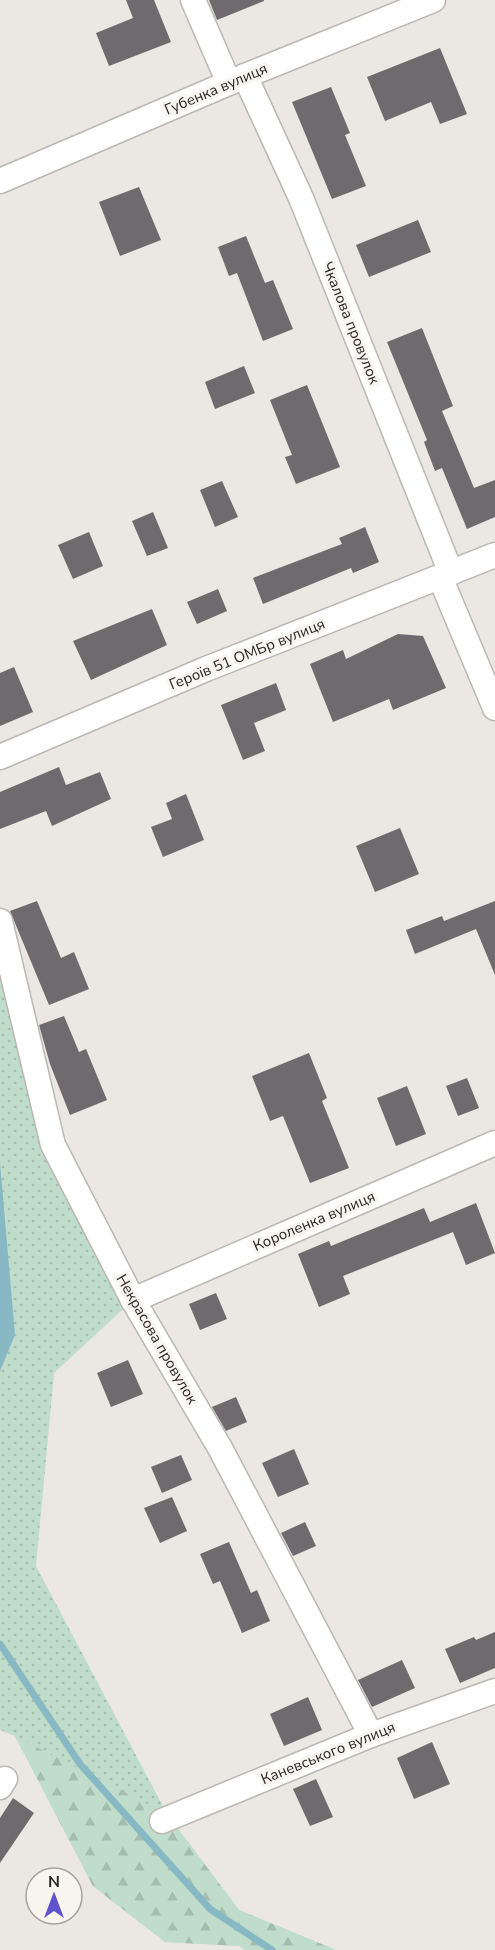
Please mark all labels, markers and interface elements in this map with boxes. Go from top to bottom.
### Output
street label: Губенка вулиця [161,58,271,120]
street label: Чкалова провулок [317,259,385,387]
street label: Героїв 51 ОМБр вулиця [166,614,328,694]
street label: Короленка вулиця [250,1186,378,1256]
street label: Некрасова провулок [112,1270,202,1408]
street label: Каневського вулиця [258,1717,398,1789]
north arrow [24,1866,84,1926]
text: N [48,1871,60,1893]

